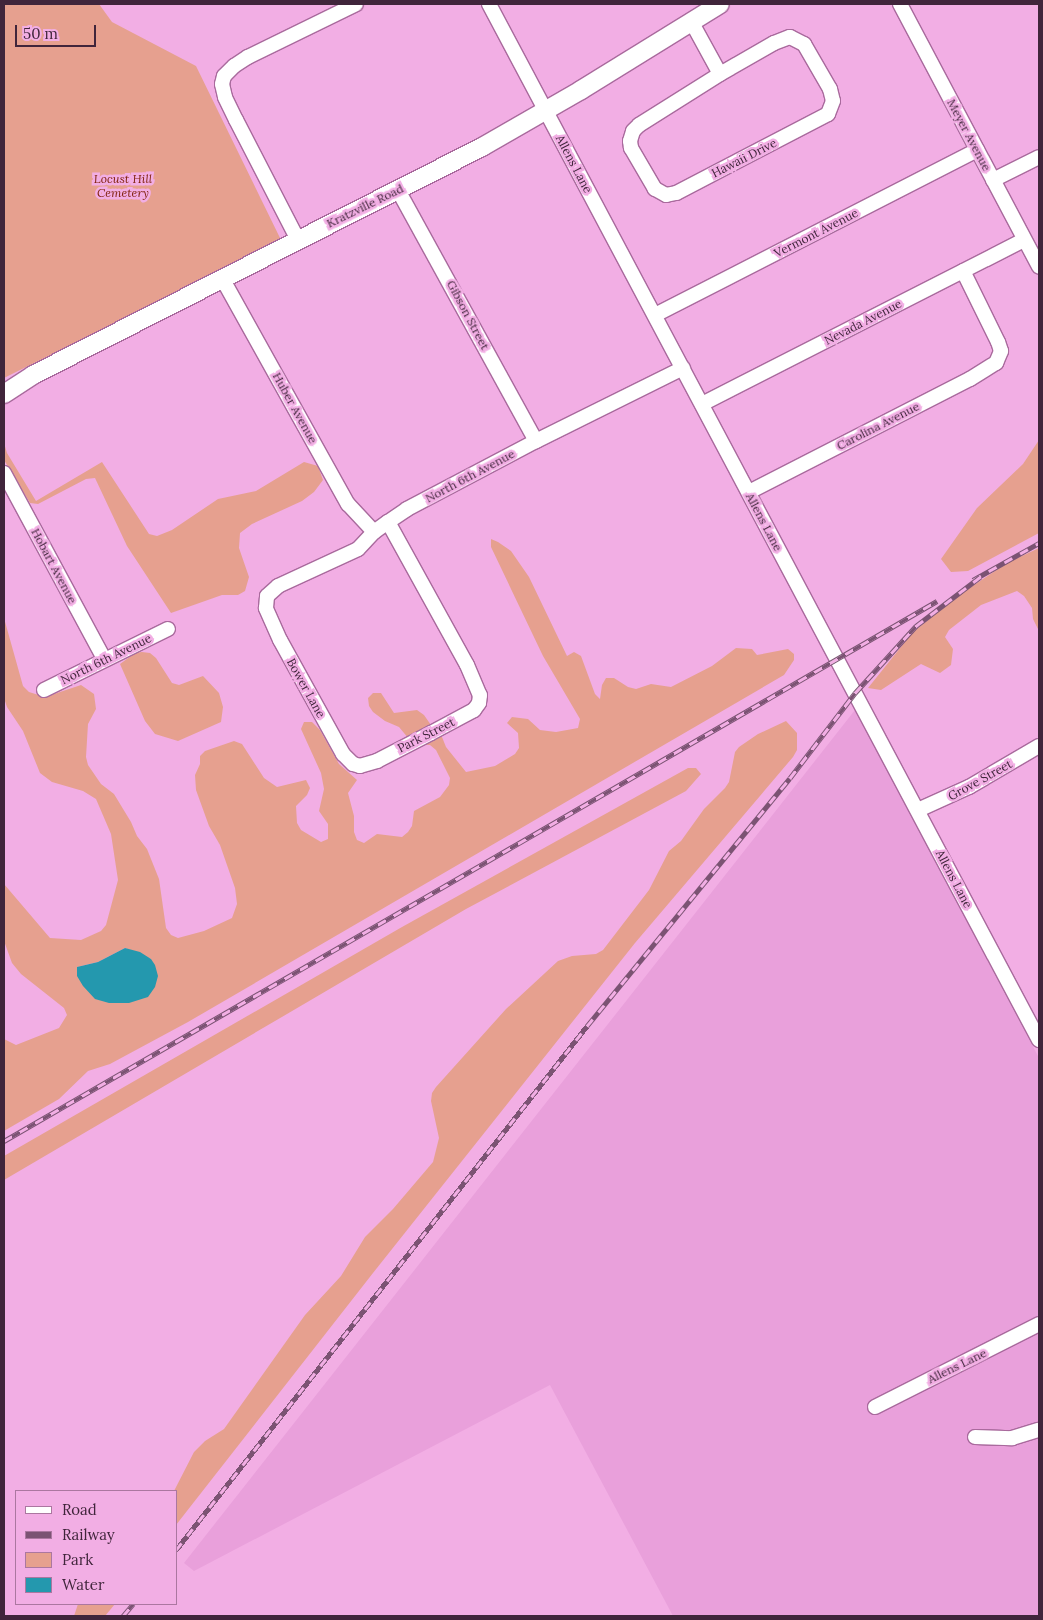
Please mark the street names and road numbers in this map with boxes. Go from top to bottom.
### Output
street label: Meyer Avenue [944,97,994,173]
street label: Allens Lane [553,132,595,196]
street label: Hawaii Drive [709,135,779,181]
street label: Kratzville Road [324,181,406,231]
street label: Vermont Avenue [772,206,860,260]
street label: Gibson Street [444,278,492,352]
street label: Nevada Avenue [822,296,904,348]
street label: Huber Avenue [270,370,320,446]
street label: Carolina Avenue [834,399,922,453]
street label: North 6th Avenue [423,446,517,506]
street label: Allens Lane [743,490,785,554]
street label: Hobart Avenue [28,526,80,606]
street label: North 6th Avenue [58,631,154,687]
street label: Bower Lane [284,656,328,720]
street label: Park Street [395,714,457,756]
street label: Grove Street [946,757,1014,803]
street label: Allens Lane [933,847,975,911]
street label: Allens Lane [925,1346,989,1386]

